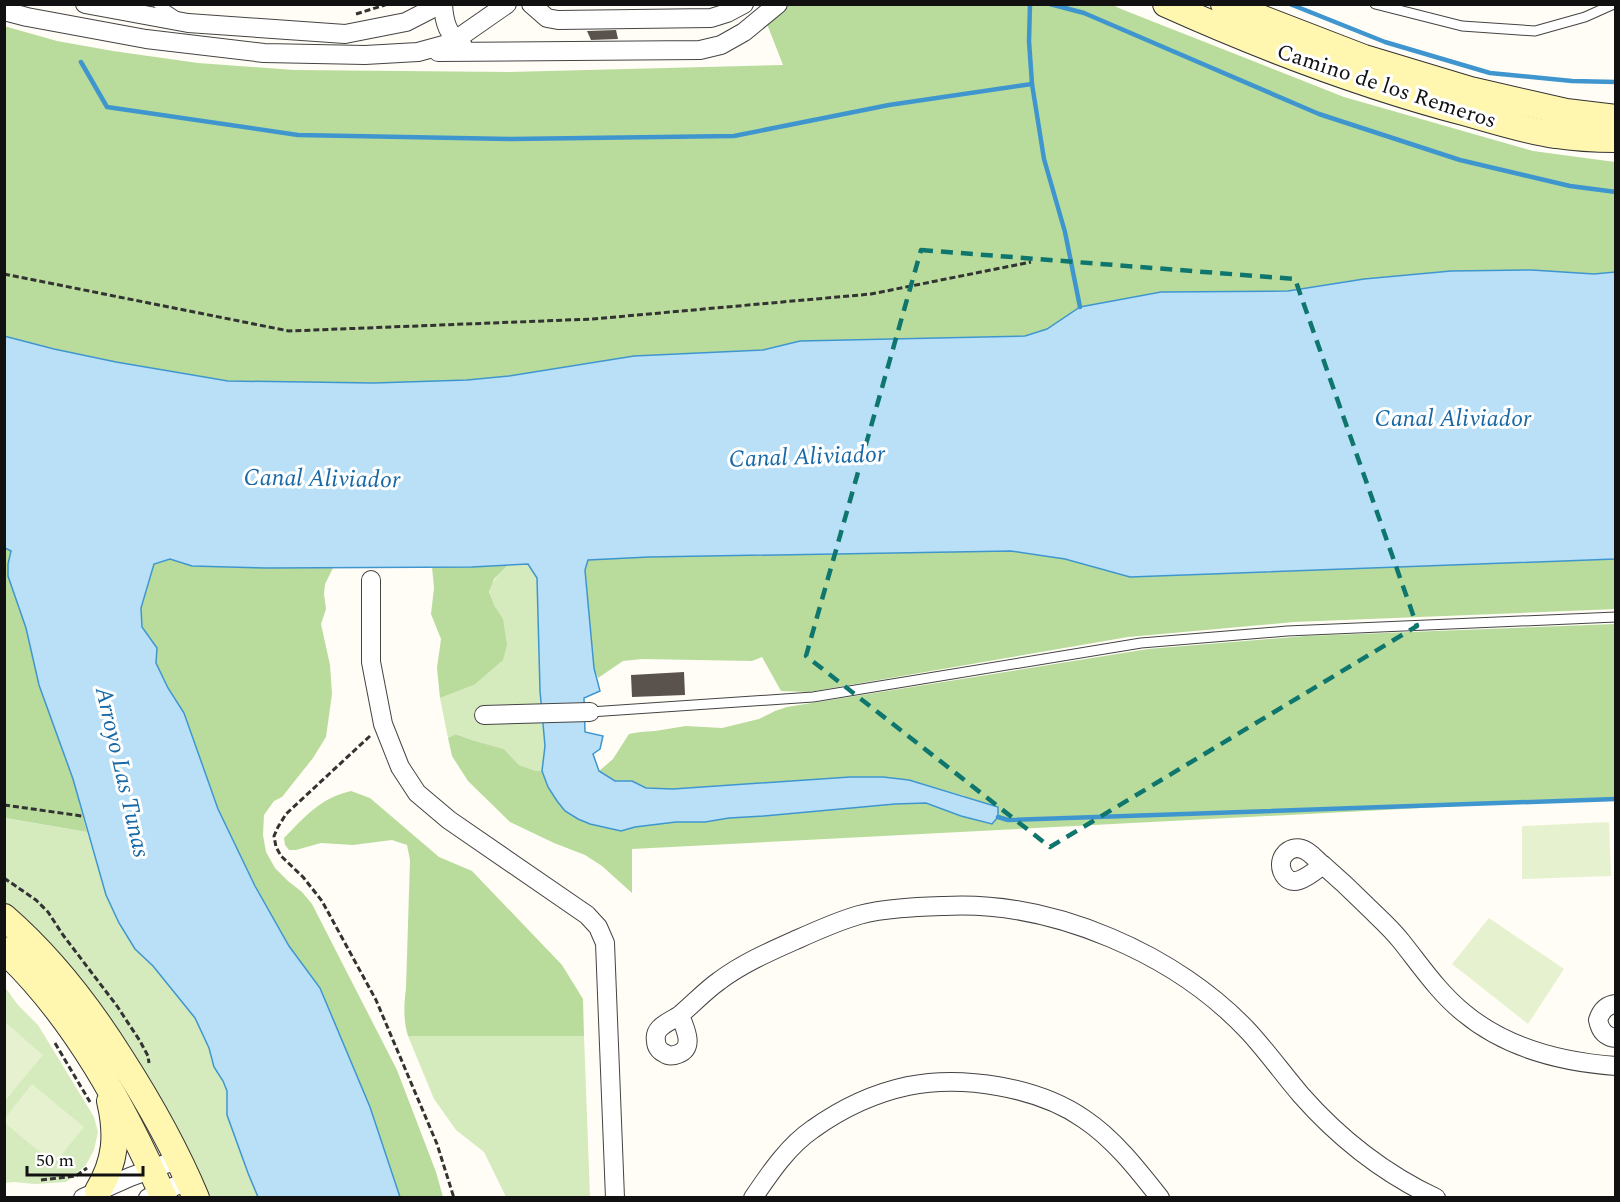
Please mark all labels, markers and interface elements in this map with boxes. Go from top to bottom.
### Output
street label: Camino de los Remeros [1272,35,1501,138]
water label: Canal Aliviador [1375,401,1532,437]
water label: Canal Aliviador [728,436,887,478]
water label: Canal Aliviador [243,460,401,498]
water label: Arroyo Las Tunas [85,682,159,862]
scale bar [27,1139,142,1177]
text: 50 m [36,1147,74,1174]

